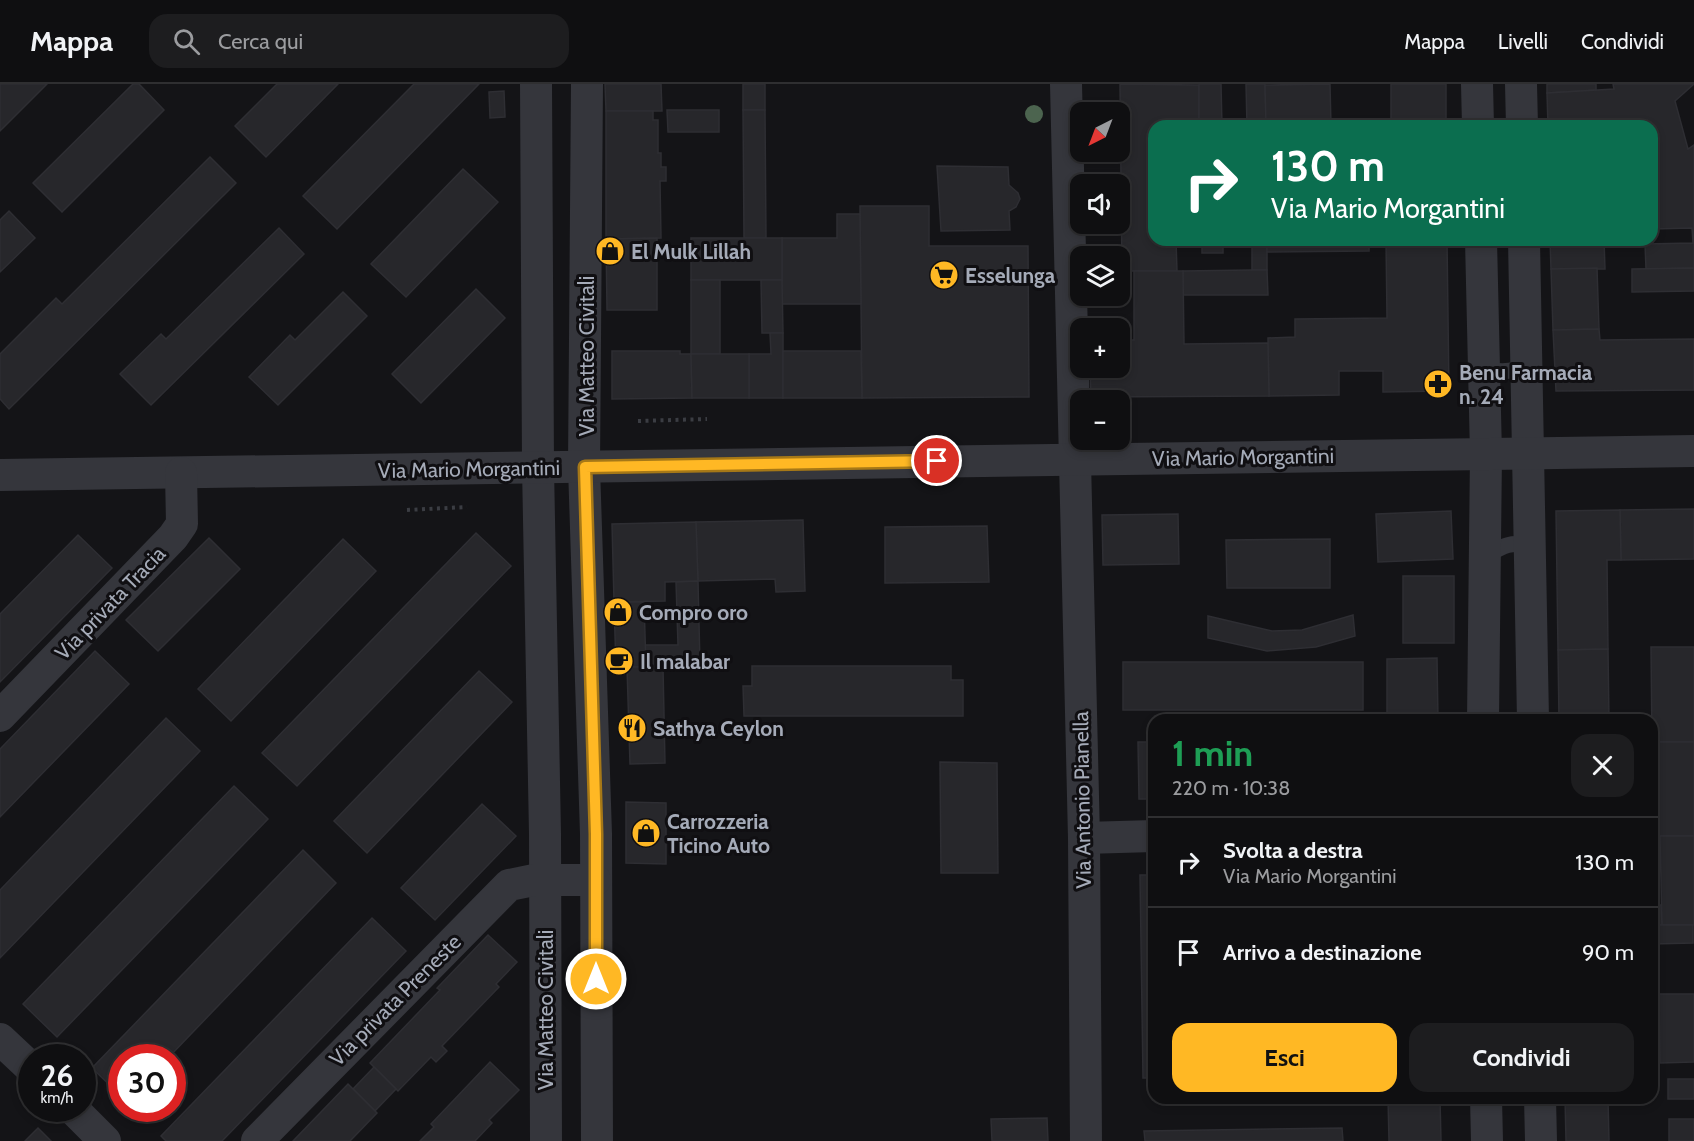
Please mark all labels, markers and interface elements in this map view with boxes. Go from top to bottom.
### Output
search box [149,14,569,68]
text: Mappa [30,24,113,58]
icon: search [170,25,203,58]
text: Cerca qui [218,28,303,55]
text: Mappa [1404,29,1465,54]
text: Livelli [1498,29,1548,54]
text: Condividi [1581,29,1664,54]
north arrow [1070,102,1130,162]
map controls [1070,102,1130,450]
text: 130 m [1271,140,1385,192]
icon: right [1172,144,1250,222]
button: sound [1070,174,1130,234]
text: Via Mario Morgantini [1271,192,1505,225]
shop icon: El Mulk Lillah [594,235,626,267]
place label: El Mulk Lillah [631,239,751,264]
button: layers [1070,246,1130,306]
supermarket icon: Esselunga [928,259,960,291]
place label: Esselunga [965,263,1056,288]
street label: Via Matteo Civitali [574,276,599,436]
button: + [1070,318,1130,378]
place label: Benu Farmacia n. 24 [1459,360,1593,409]
pharmacy icon: Benu Farmacia n. 24 [1422,368,1454,400]
button: − [1070,390,1130,450]
pin [911,435,962,486]
street label: Via Mario Morgantini [1152,443,1334,471]
icon: arrive [920,444,953,477]
street label: Via Mario Morgantini [378,455,560,483]
street label: Via privata Tracia [50,541,170,665]
shop icon: Compro oro [602,596,634,628]
place label: Compro oro [639,600,748,625]
cafe icon: Il malabar [603,645,635,677]
place label: Il malabar [640,649,730,674]
street label: Via Antonio Pianella [1068,711,1096,889]
restaurant icon: Sathya Ceylon [616,712,648,744]
place label: Sathya Ceylon [653,716,784,741]
text: 1 min [1172,731,1253,775]
button: close [1571,734,1634,797]
text: 220 m · 10:38 [1172,776,1290,800]
place label: Carrozzeria Ticino Auto [667,809,770,858]
shop icon: Carrozzeria Ticino Auto [630,817,662,849]
text: Svolta a destra [1223,837,1363,864]
icon: right [1172,846,1205,879]
text: 130 m [1575,849,1634,876]
text: Via Mario Morgantini [1223,864,1396,888]
street label: Via privata Preneste [324,929,466,1071]
street label: Via Matteo Civitali [533,930,558,1090]
icon: arrive [1172,936,1205,969]
text: Arrivo a destinazione [1223,939,1421,966]
text: 90 m [1582,939,1634,966]
position arrow [564,947,628,1011]
button: Esci [1172,1023,1397,1092]
button: Condividi [1409,1023,1634,1092]
speed limit sign: 30 [108,1044,186,1122]
text: 26 [41,1057,73,1094]
text: km/h [41,1089,73,1107]

